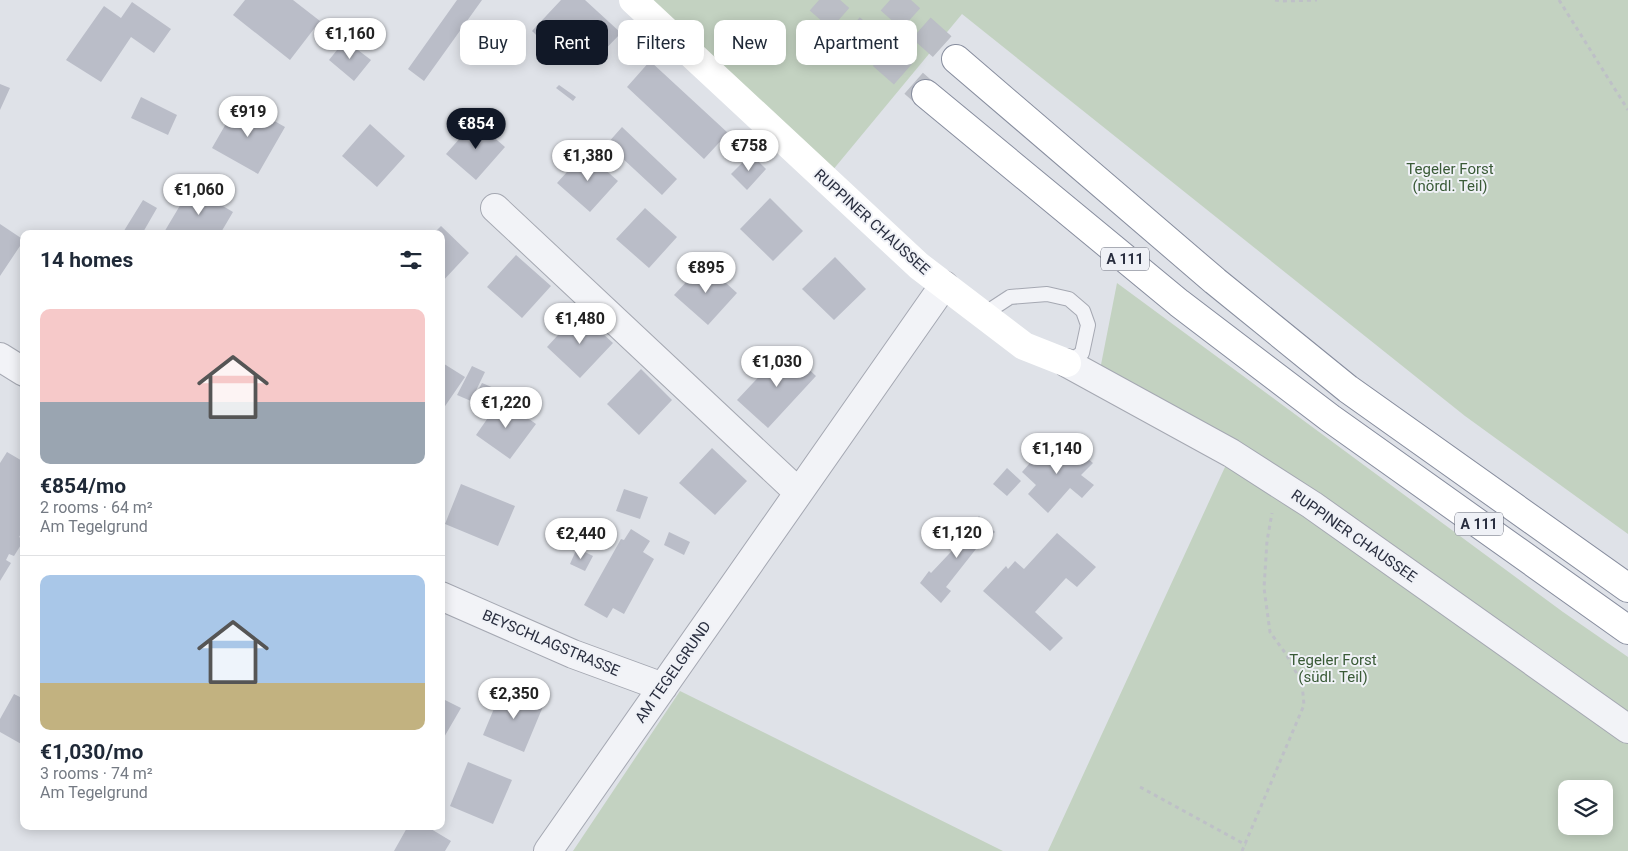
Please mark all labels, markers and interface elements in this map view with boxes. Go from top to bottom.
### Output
pin: €1,160 [309,18,391,60]
chip: Buy [460,20,526,65]
chip: Rent [536,20,608,65]
chip: Filters [618,20,704,65]
chip: New [714,20,786,65]
chip: Apartment [796,20,917,65]
text: €1,160 [325,24,375,43]
pin: €919 [218,96,278,138]
text: €919 [230,102,266,121]
pin: €854 [446,108,506,150]
text: €854 [458,114,494,133]
pin: €758 [719,130,779,172]
text: €758 [731,136,767,155]
pin: €1,380 [547,140,629,182]
text: €1,380 [563,146,613,165]
park label: Tegeler Forst (nördl. Teil) [1406,160,1494,195]
street label: RUPPINER CHAUSSEE [811,165,934,279]
pin: €1,060 [158,174,240,216]
text: €1,060 [174,180,224,199]
icon: filters [397,246,425,274]
text: 14 homes [40,248,133,272]
road number: A 111 [1101,248,1149,270]
pin: €895 [676,252,736,294]
text: €895 [688,258,724,277]
pin: €1,480 [539,302,621,345]
text: €1,480 [555,309,605,328]
icon: home [188,342,278,432]
pin: €1,030 [736,346,818,388]
text: €1,030 [752,352,802,371]
pin: €1,220 [465,386,547,429]
text: €1,220 [481,393,531,412]
pin: €1,140 [1016,432,1098,475]
text: €1,140 [1032,439,1082,458]
text: €854/mo [40,474,126,498]
street label: RUPPINER CHAUSSEE [1288,486,1421,586]
text: 2 rooms · 64 m² [40,498,153,517]
road number: A 111 [1455,512,1503,536]
pin: €1,120 [916,516,998,559]
text: Am Tegelgrund [40,517,148,536]
pin: €2,440 [540,518,622,560]
text: €1,120 [932,523,982,542]
text: €2,440 [556,524,606,543]
street label: BEYSCHLAGSTRASSE [480,606,623,680]
icon: home [188,607,278,697]
street label: AM TEGELGRUND [631,618,715,726]
park label: Tegeler Forst (südl. Teil) [1289,651,1377,686]
pin: €2,350 [473,678,555,720]
text: €2,350 [489,684,539,703]
text: €1,030/mo [40,740,143,764]
text: 3 rooms · 74 m² [40,764,153,783]
map controls [1558,780,1613,835]
button: layers [1558,780,1613,835]
text: Am Tegelgrund [40,783,148,802]

